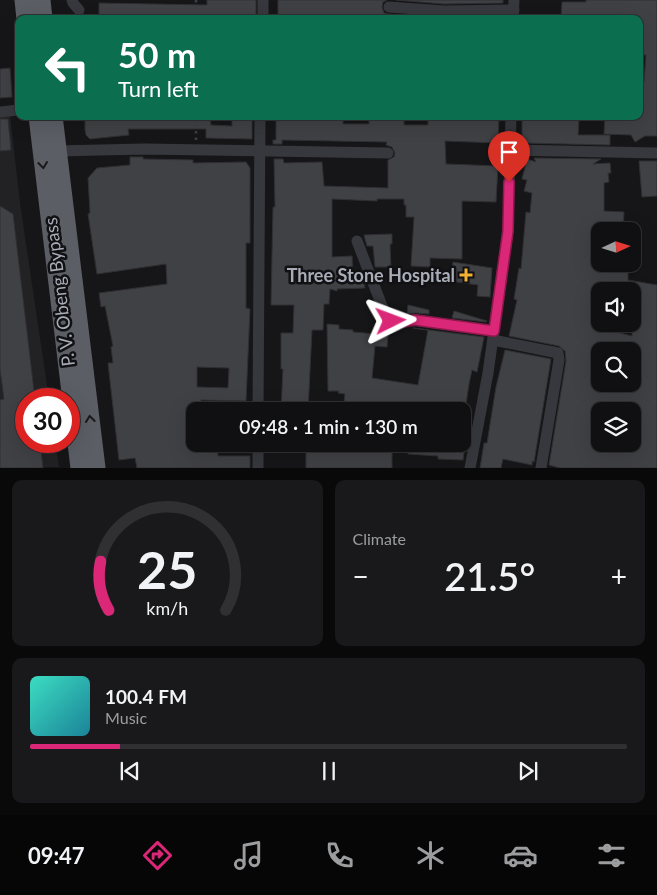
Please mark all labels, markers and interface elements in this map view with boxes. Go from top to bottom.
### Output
text: 50 m [118,33,196,75]
icon: left [35,35,100,100]
text: Turn left [118,75,199,102]
pin [488,131,530,182]
icon: arrive [495,138,523,166]
one-way arrow [37,161,48,169]
street label: P. V. Obeng Bypass [39,216,79,368]
north arrow [591,222,641,272]
map controls [591,222,641,452]
place label: Three Stone Hospital [287,264,455,286]
marker: Three Stone Hospital [459,268,473,282]
button: sound [591,282,641,332]
position arrow [364,294,416,346]
button: search [591,342,641,392]
speed limit sign: 30 [15,388,80,453]
button: layers [591,402,641,452]
one-way arrow [85,415,96,423]
text: 09:48 · 1 min · 130 m [239,415,418,438]
text: Climate [353,529,406,548]
text: 25 [137,538,197,600]
text: 21.5° [444,553,535,599]
text: − [353,559,369,593]
text: + [611,559,627,593]
text: km/h [146,597,188,619]
text: 100.4 FM [105,685,187,708]
text: Music [105,708,147,727]
icon: previous [116,757,144,785]
icon: pause [315,757,343,785]
icon: next [514,757,542,785]
icon: directions [140,838,175,873]
icon: music [231,838,266,873]
icon: phone [322,838,357,873]
icon: climate [413,838,448,873]
icon: car [503,838,538,873]
icon: filters [594,838,629,873]
text: 09:47 [28,842,85,869]

